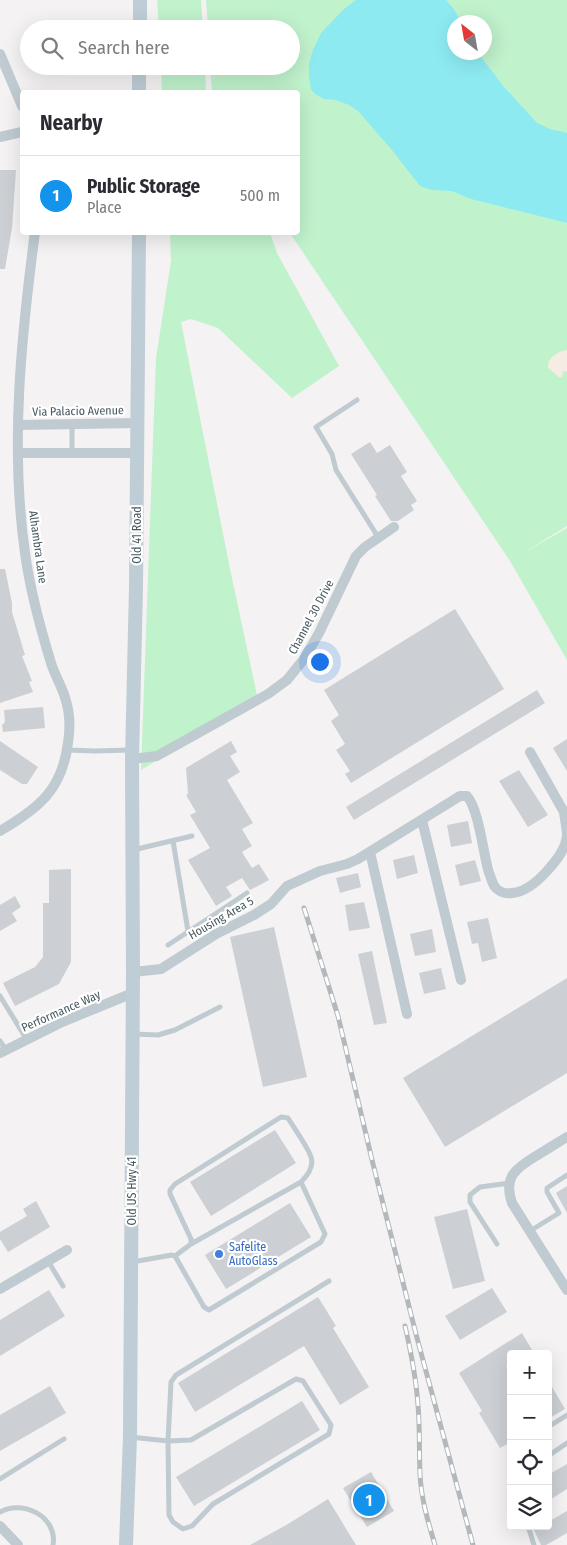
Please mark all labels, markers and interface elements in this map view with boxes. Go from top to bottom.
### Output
north arrow [447,15,492,60]
search box [20,20,300,75]
icon: search [38,34,66,62]
text: Search here [78,36,170,59]
text: Nearby [40,110,102,136]
text: Public Storage [87,175,200,198]
text: 1 [53,186,59,205]
text: 500 m [240,186,280,205]
text: Place [87,198,122,217]
street label: Via Palacio Avenue [32,403,124,419]
street label: Old 41 Road [130,506,144,564]
street label: Alhambra Lane [26,510,50,584]
street label: Channel 30 Drive [285,577,337,657]
your location [307,649,333,675]
street label: Housing Area 5 [186,893,257,942]
street label: Performance Way [19,987,103,1035]
street label: Old US Hwy 41 [125,1157,139,1225]
place label: Safelite AutoGlass [229,1240,278,1268]
marker: Safelite AutoGlass [213,1248,225,1260]
map controls [507,1350,552,1530]
button: + [507,1350,552,1395]
button: − [507,1395,552,1440]
button: locate [507,1440,552,1485]
pin: 1 [353,1481,385,1519]
button: layers [507,1485,552,1530]

